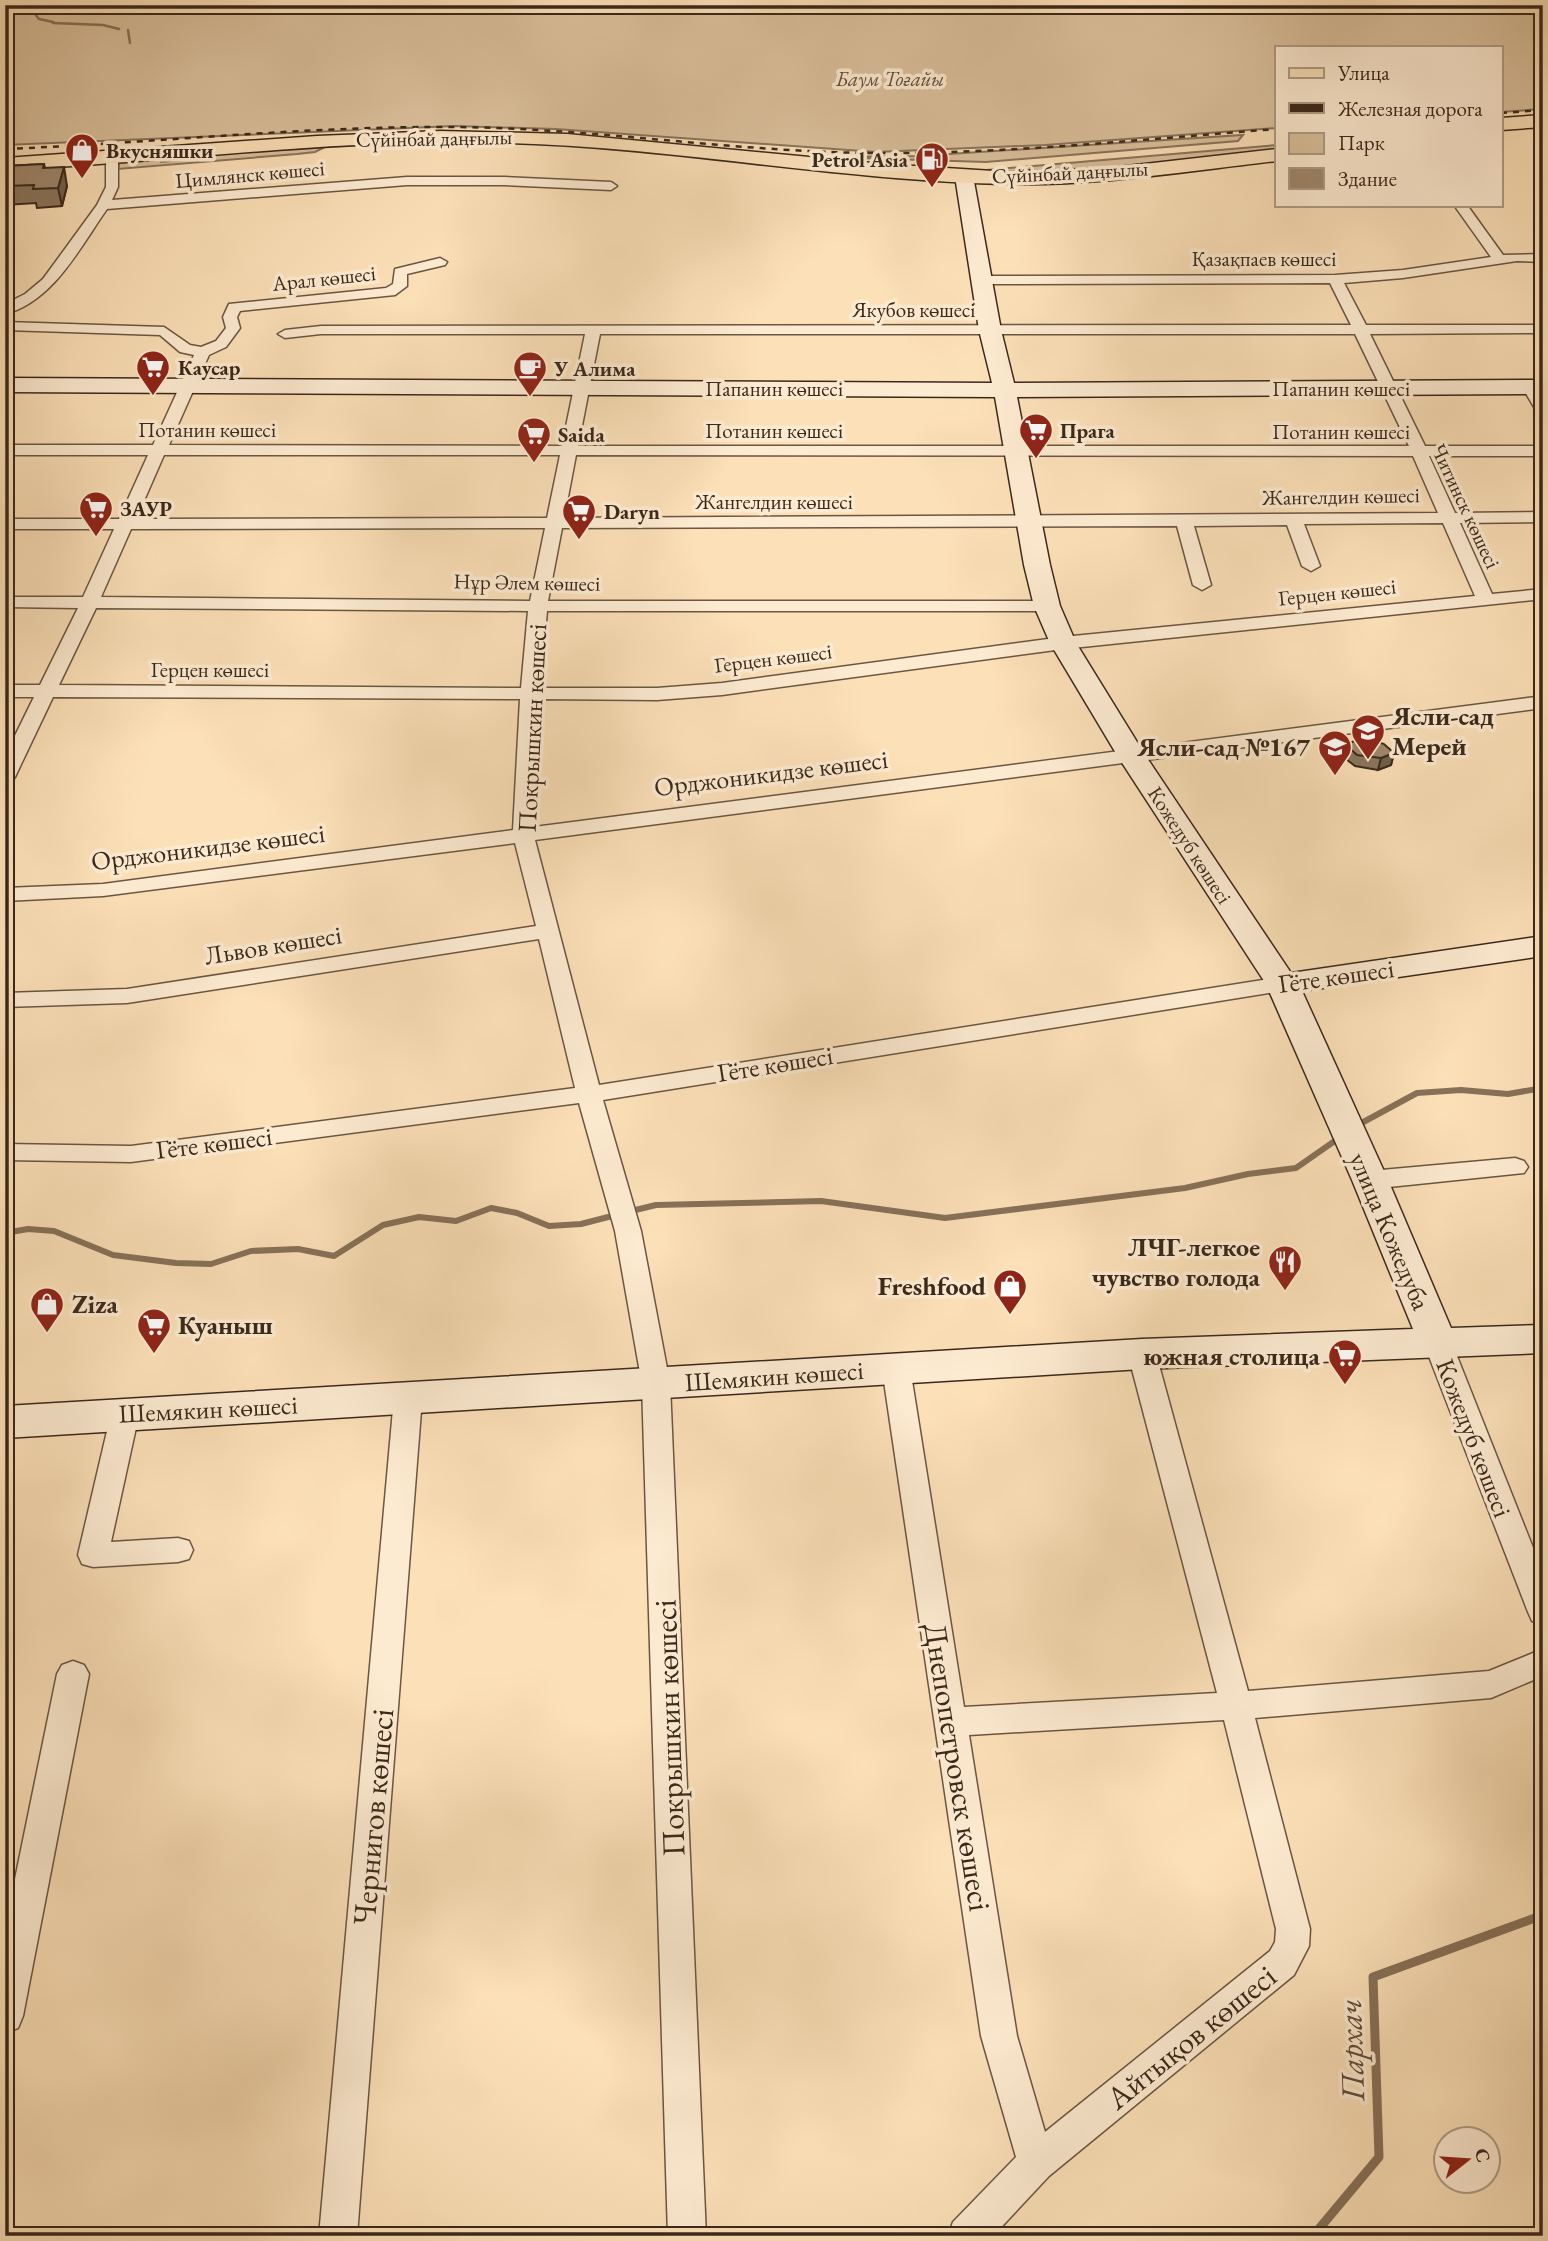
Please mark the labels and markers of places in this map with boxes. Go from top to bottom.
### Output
shop icon: Вкусняшки [63,131,101,180]
place label: Вкусняшки [106,137,213,164]
fuel station icon: Petrol Asia [913,140,951,189]
place label: Petrol Asia [812,146,909,173]
supermarket icon: Каусар [134,348,172,397]
cafe icon: У Алима [511,349,549,398]
place label: Каусар [178,354,241,381]
place label: У Алима [553,355,636,382]
supermarket icon: Прага [1017,411,1055,460]
supermarket icon: Saida [515,415,553,464]
place label: Прага [1060,417,1116,444]
place label: Saida [558,421,605,448]
supermarket icon: ЗАУР [77,489,115,538]
supermarket icon: Daryn [560,492,598,541]
place label: ЗАУР [120,495,172,522]
place label: Daryn [604,498,660,525]
place label: Ясли-сад Мерей [1391,699,1494,763]
school or university icon: Ясли-сад Мерей [1349,712,1387,761]
school or university icon: Ясли-сад №167 [1316,728,1354,777]
place label: Ясли-сад №167 [1136,730,1310,764]
place label: ЛЧГ-легкое чувство голода [1092,1230,1261,1294]
restaurant icon: ЛЧГ-легкое чувство голода [1266,1243,1304,1292]
shop icon: Freshfood [991,1267,1029,1316]
place label: Freshfood [878,1269,987,1303]
shop icon: Ziza [28,1285,66,1334]
place label: Ziza [72,1287,119,1321]
supermarket icon: Куаныш [135,1306,173,1355]
place label: Куаныш [178,1308,273,1342]
supermarket icon: южная столица [1326,1337,1364,1386]
place label: южная столица [1143,1339,1321,1373]

